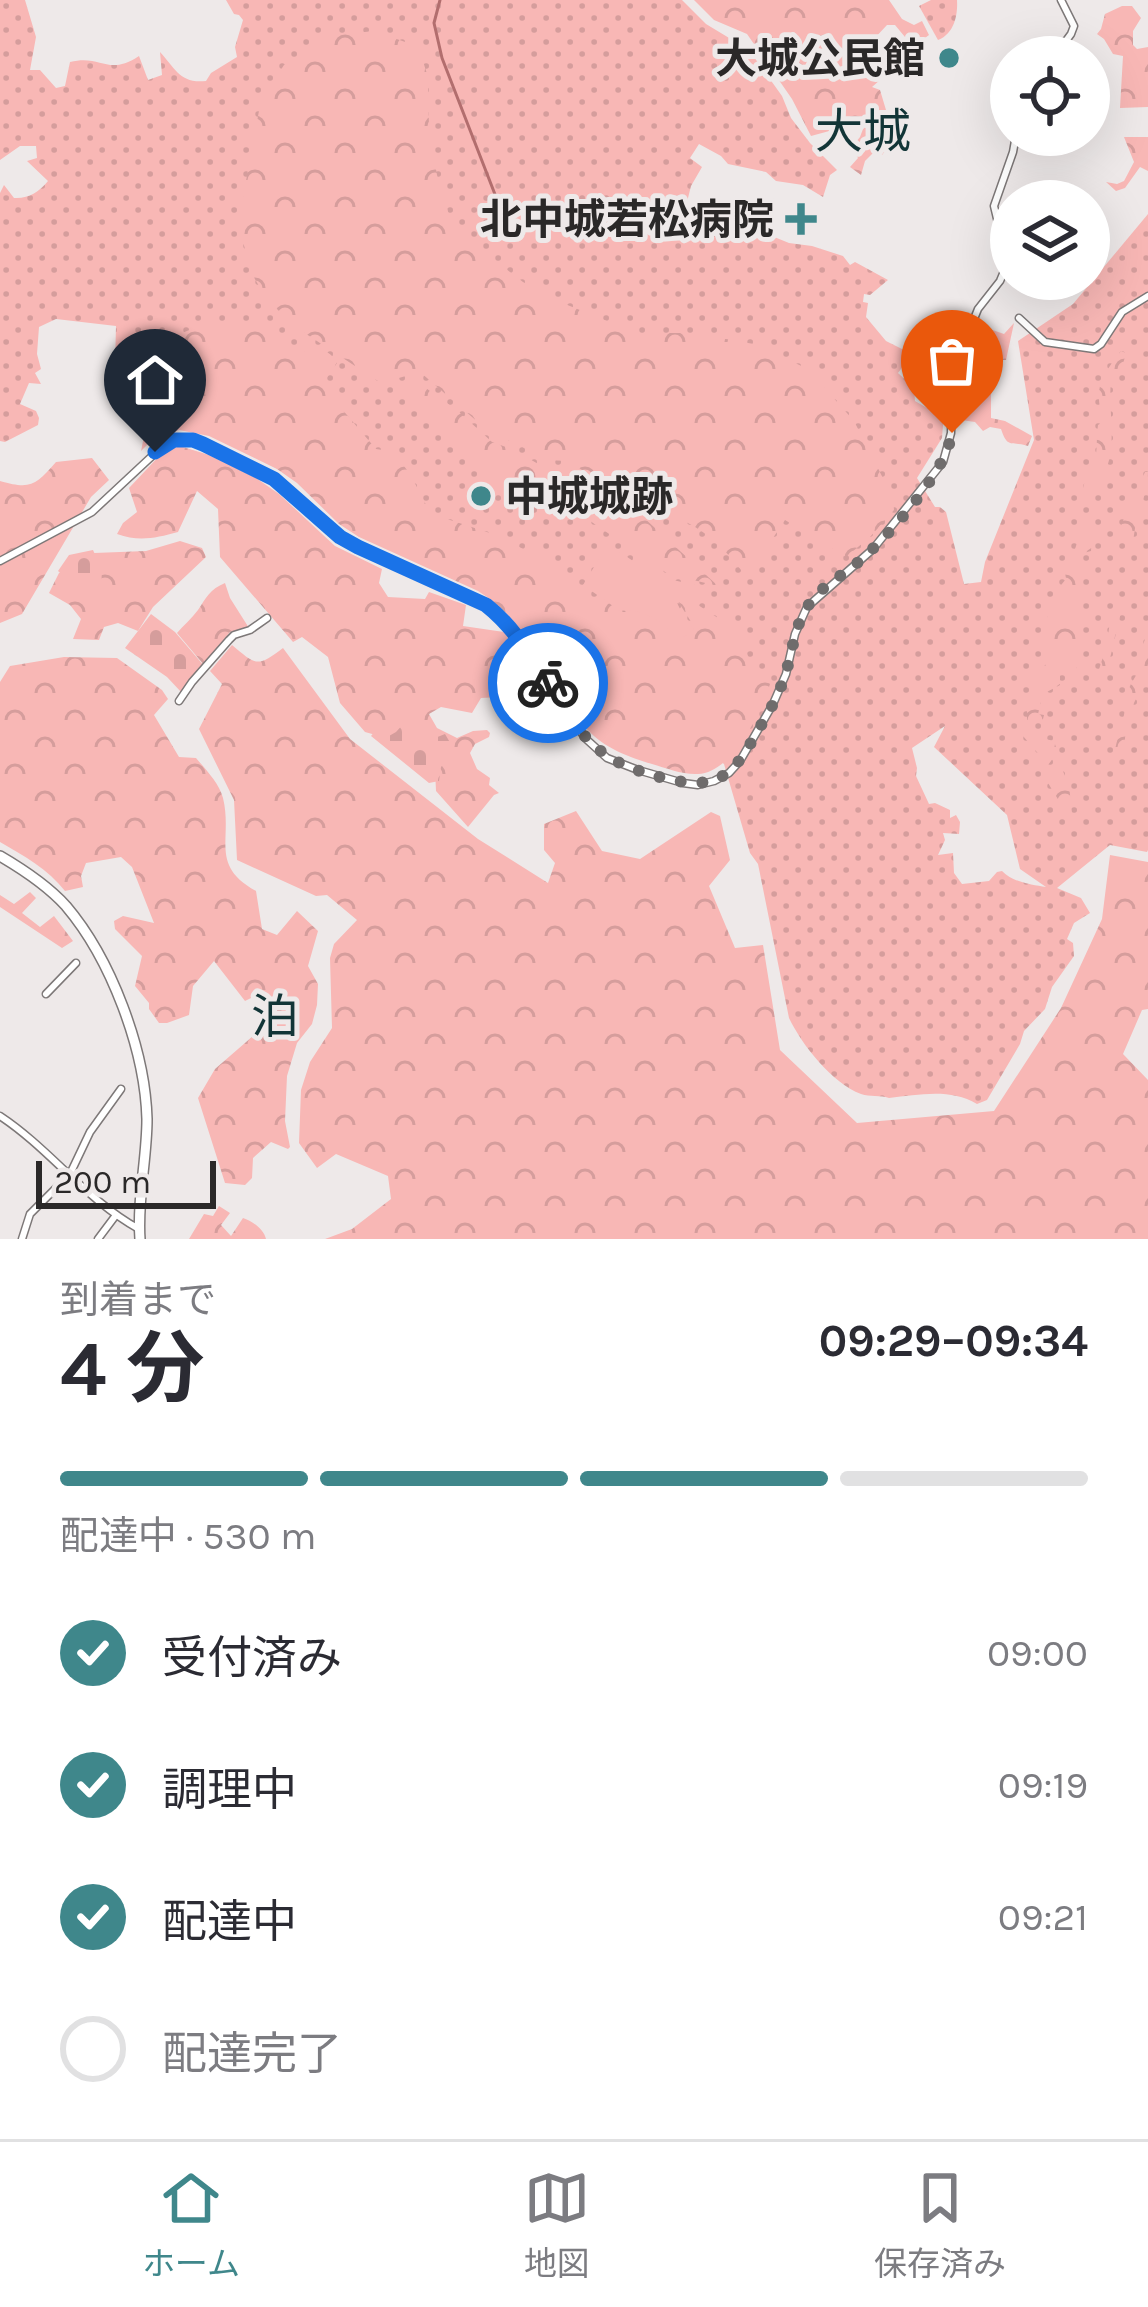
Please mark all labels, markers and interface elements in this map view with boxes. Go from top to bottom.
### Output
place label: 大城公民館 [715,34,925,84]
map controls [990,36,1110,300]
button: locate [990,36,1110,156]
marker: 大城公民館 [936,45,962,71]
district label: 大城 [815,104,911,160]
button: layers [990,180,1110,300]
place label: 北中城若松病院 [480,195,774,245]
marker: 北中城若松病院 [785,203,817,235]
pin [901,310,1003,433]
icon: bag [919,328,985,394]
pin [104,329,206,452]
icon: home [122,347,188,413]
place label: 中城城跡 [505,472,673,522]
marker: 中城城跡 [468,483,494,509]
courier [488,623,608,743]
icon: bike [515,650,581,716]
district label: 泊 [251,989,299,1045]
scale bar [36,1155,216,1208]
text: 200 m [54,1163,151,1201]
text: 到着まで [60,1277,216,1323]
text: 09:29–09:34 [819,1315,1088,1367]
text: 4 分 [60,1323,204,1415]
text: 配達中 · 530 m [60,1513,316,1559]
icon: check [60,1620,126,1686]
text: 09:00 [987,1630,1088,1676]
text: 受付済み [162,1632,342,1684]
icon: check [60,1752,126,1818]
text: 09:19 [998,1762,1088,1808]
text: 調理中 [162,1764,297,1816]
icon: check [60,1884,126,1950]
text: 09:21 [998,1894,1088,1940]
text: 配達中 [162,1896,297,1948]
text: 配達完了 [162,2028,342,2080]
tab: ホーム [142,2165,240,2285]
tab: 地図 [524,2165,590,2285]
tab: 保存済み [874,2165,1006,2285]

